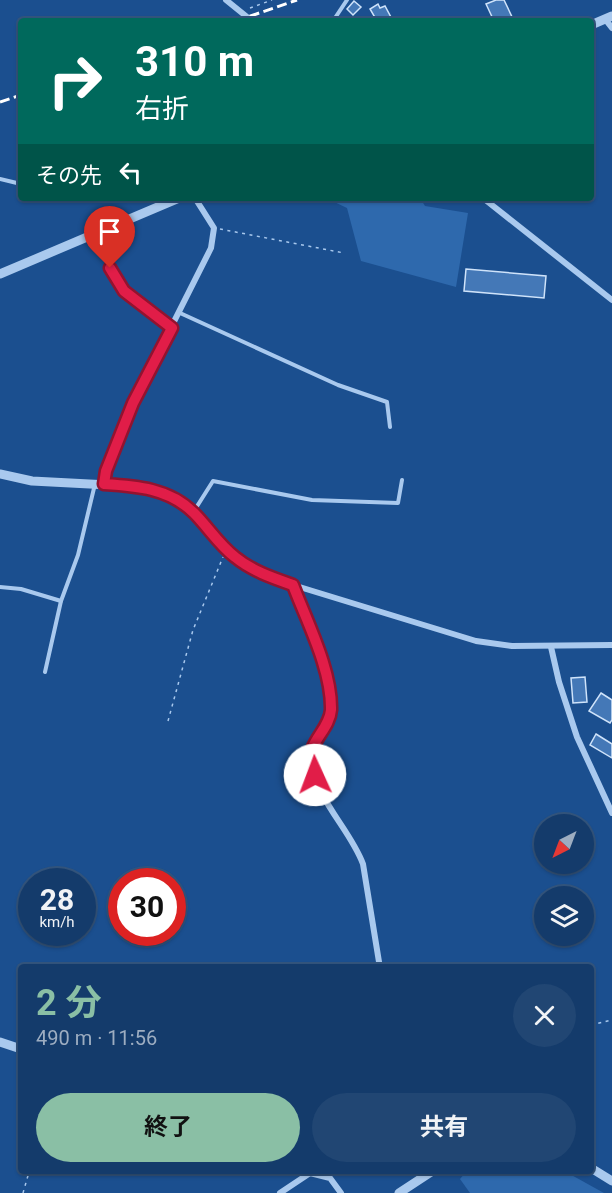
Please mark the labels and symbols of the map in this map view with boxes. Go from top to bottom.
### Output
pin [84,206,135,268]
position arrow [283,743,347,807]
north arrow [534,814,594,874]
speed limit sign: 30 [108,868,186,946]

